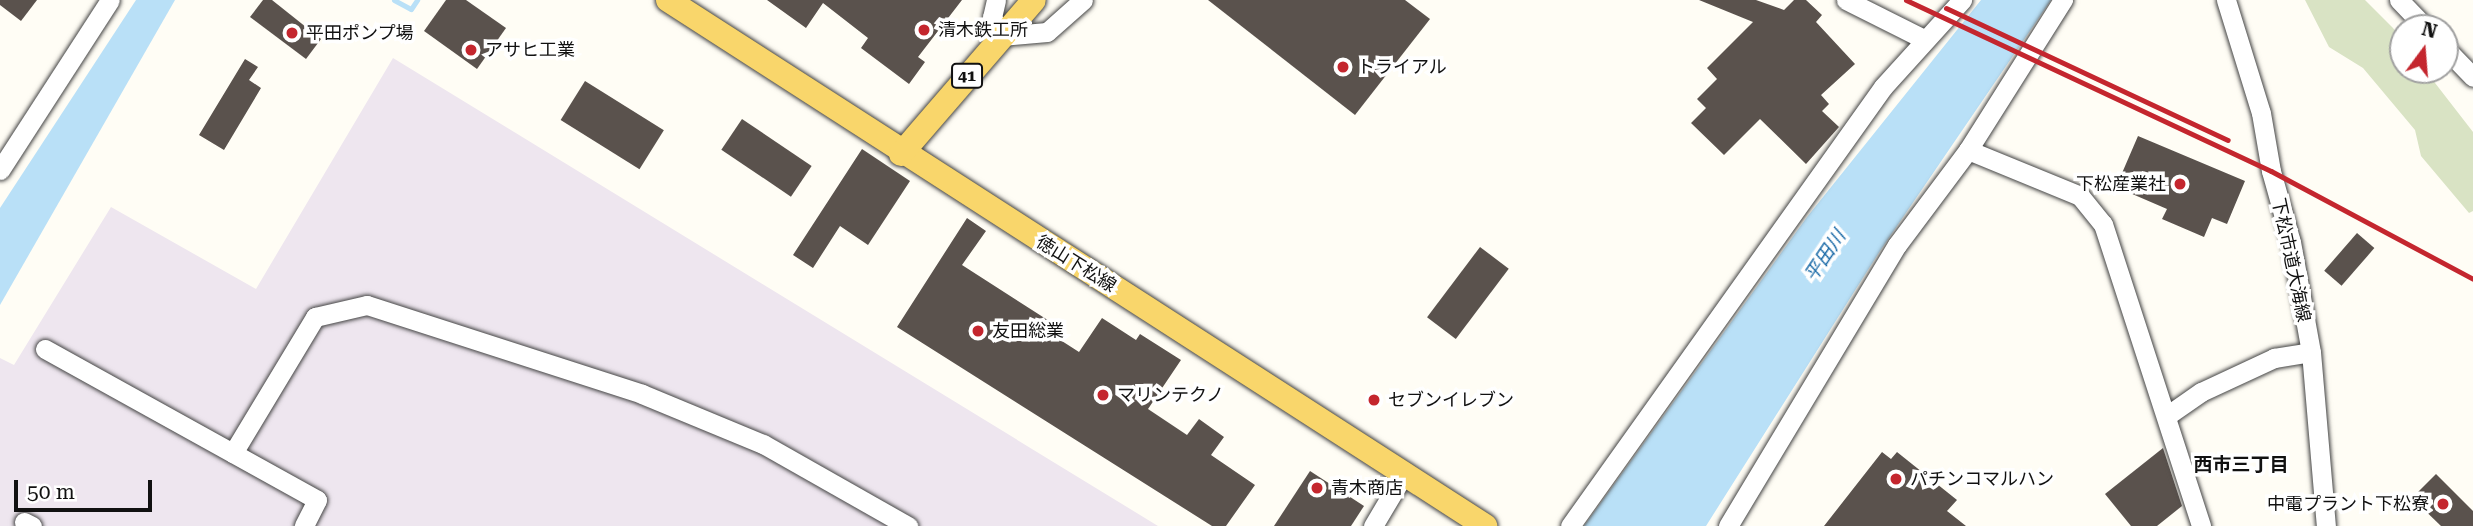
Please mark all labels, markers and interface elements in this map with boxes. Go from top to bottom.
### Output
north arrow [2389,14,2459,84]
text: N [2419,17,2440,43]
place label: 清木鉄工所 [938,19,1028,41]
place label: 平田ポンプ場 [306,22,414,44]
marker: 清木鉄工所 [916,22,932,38]
marker: 平田ポンプ場 [284,25,300,41]
place label: アサヒ工業 [485,39,575,61]
marker: アサヒ工業 [463,42,479,58]
place label: トライアル [1357,56,1447,78]
marker: トライアル [1335,59,1351,75]
road number: 41 [950,64,984,88]
place label: 下松産業社 [2076,173,2166,195]
marker: 下松産業社 [2172,176,2188,192]
street label: 下松市道大海線 [2267,196,2315,324]
water label: 平田川 [1800,226,1850,286]
street label: 徳山下松線 [1032,231,1120,297]
place label: 友田総業 [992,320,1064,342]
marker: 友田総業 [970,323,986,339]
place label: マリンテクノ [1117,384,1225,406]
marker: マリンテクノ [1095,387,1111,403]
place label: セブンイレブン [1388,389,1514,411]
marker: セブンイレブン [1366,392,1382,408]
district label: 西市三丁目 [2194,454,2288,476]
scale bar [18,466,156,510]
place label: パチンコマルハン [1910,468,2054,490]
marker: パチンコマルハン [1888,471,1904,487]
place label: 青木商店 [1331,477,1403,499]
text: 50 m [27,480,75,504]
marker: 青木商店 [1309,480,1325,496]
place label: 中電プラント下松寮 [2267,493,2429,515]
marker: 中電プラント下松寮 [2435,496,2451,512]

